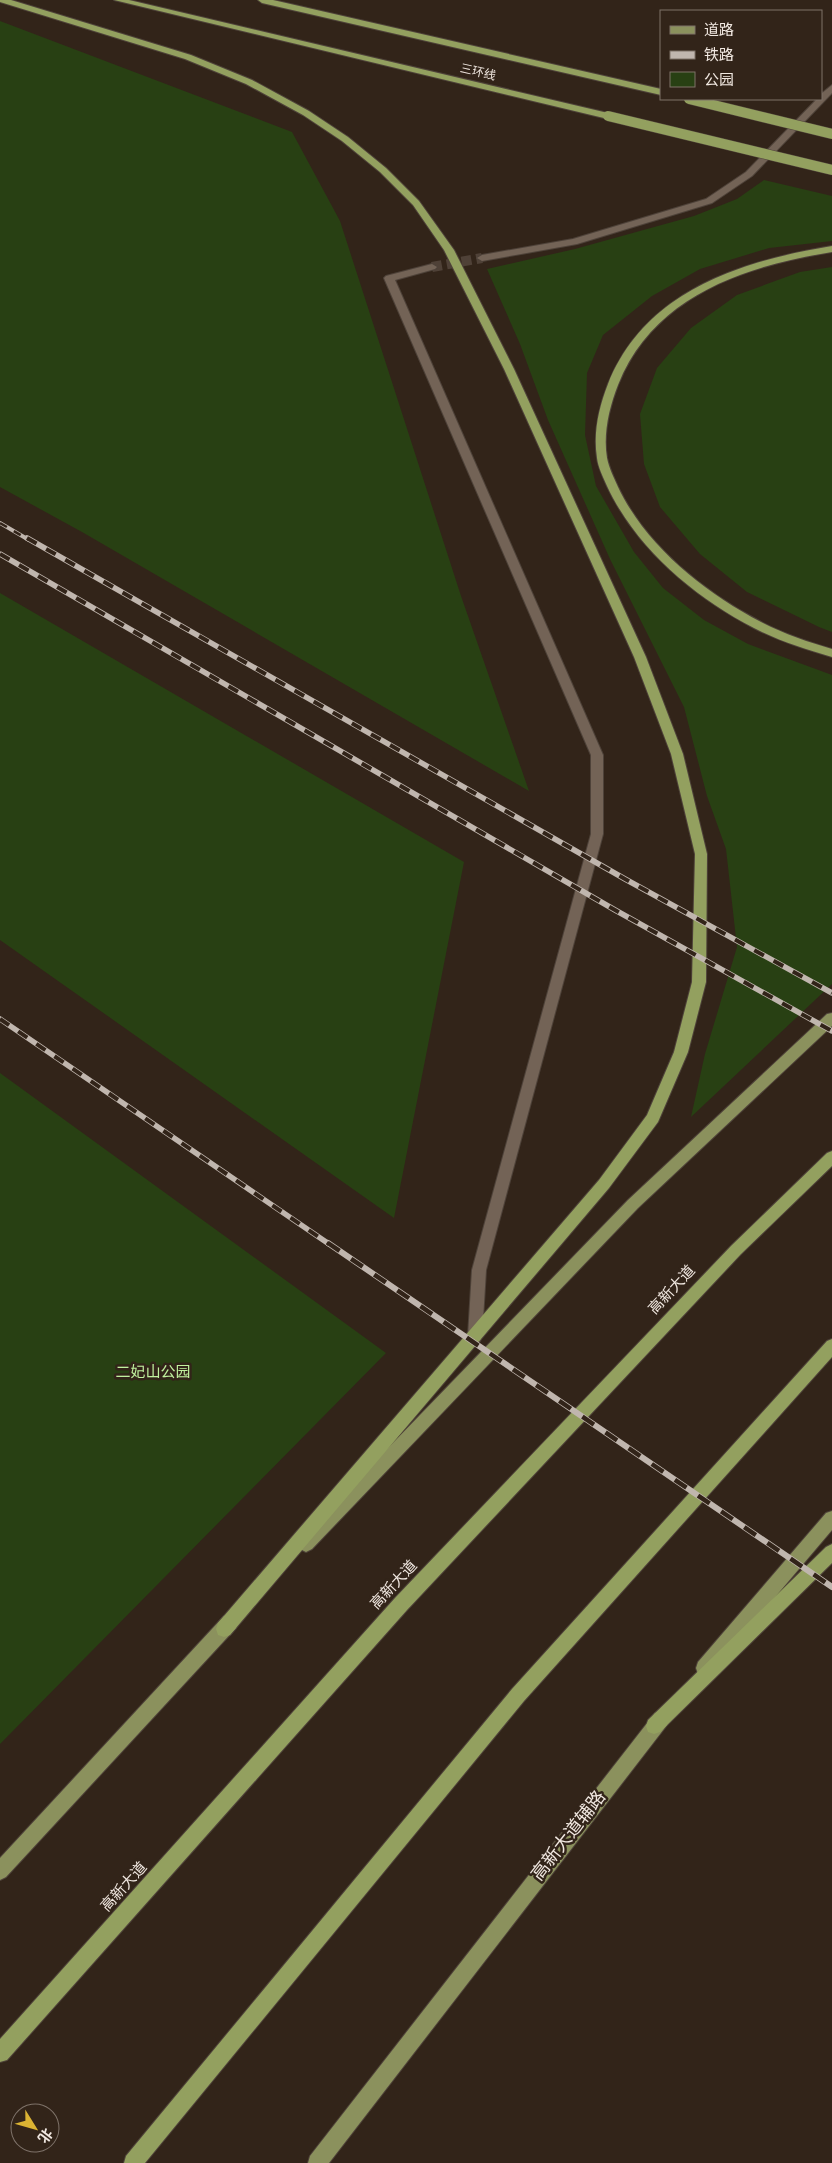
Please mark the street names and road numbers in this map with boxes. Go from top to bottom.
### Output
street label: 三环线 [459,62,497,82]
street label: 高新大道 [645,1262,698,1317]
street label: 高新大道 [367,1557,420,1612]
street label: 高新大道辅路 [527,1787,609,1884]
street label: 高新大道 [98,1859,150,1914]

